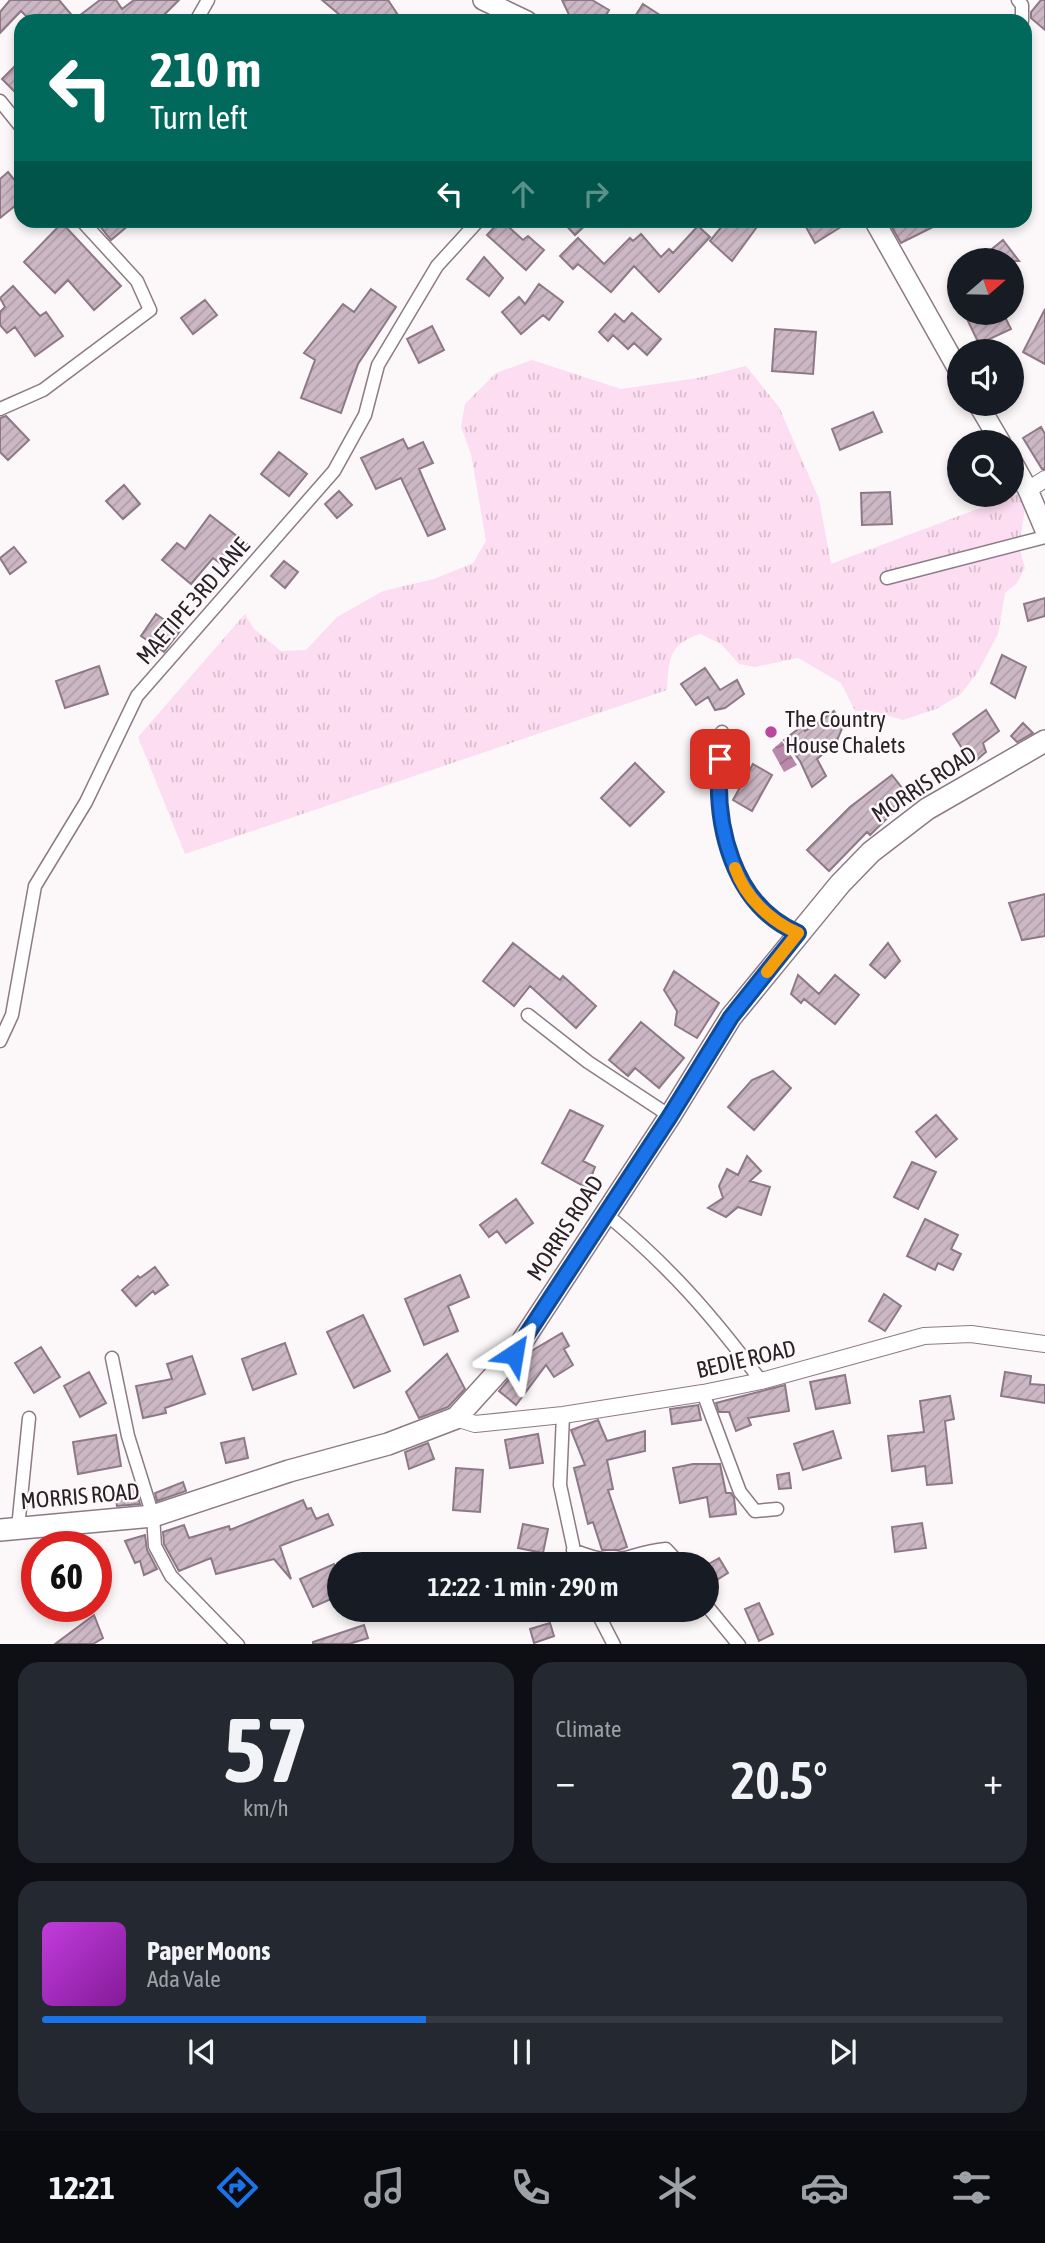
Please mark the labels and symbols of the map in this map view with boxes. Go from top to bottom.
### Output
north arrow [947,248,1024,326]
street label: MAETIPE 3RD LANE [131,532,255,669]
place label: The Country House Chalets [785,706,905,758]
marker: The Country House Chalets [763,724,779,740]
pin [690,729,750,789]
street label: MORRIS ROAD [867,741,981,827]
street label: MORRIS ROAD [522,1171,608,1285]
position arrow [477,1317,551,1391]
street label: BEDIE ROAD [694,1335,798,1383]
street label: MORRIS ROAD [19,1478,141,1514]
speed limit sign: 60 [21,1531,112,1622]

